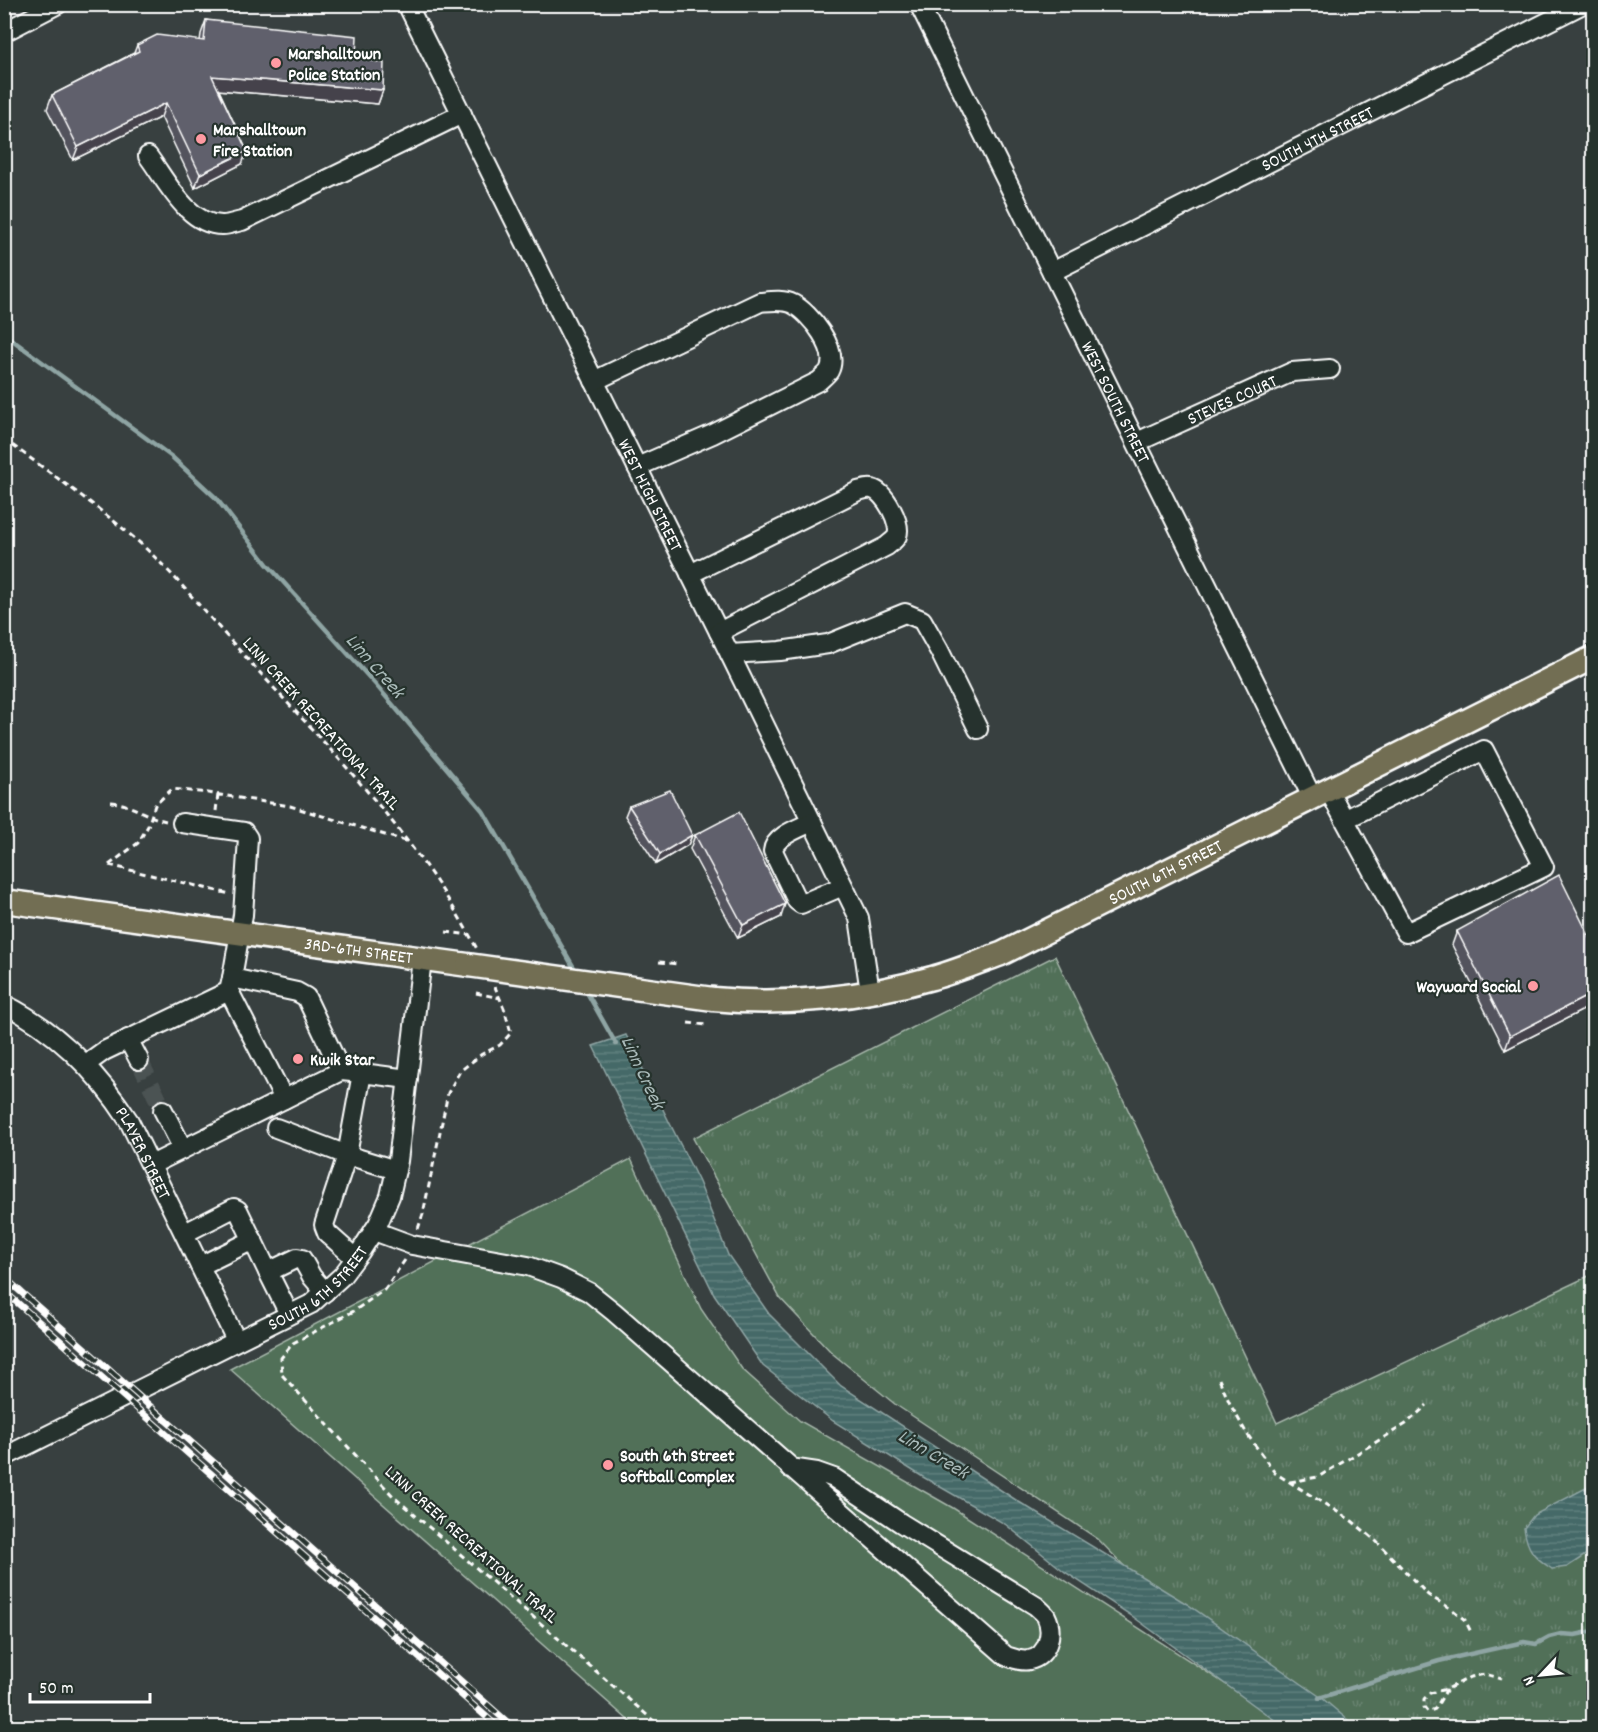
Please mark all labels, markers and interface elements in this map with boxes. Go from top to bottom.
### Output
place label: Marshalltown Police Station [288,43,381,89]
marker: Marshalltown Police Station [269,56,283,70]
street label: SOUTH 4TH STREET [1258,102,1379,179]
place label: Marshalltown Fire Station [213,119,306,165]
marker: Marshalltown Fire Station [194,132,208,146]
street label: WEST SOUTH STREET [1073,338,1155,468]
street label: STEVES COURT [1184,370,1282,433]
street label: WEST HIGH STREET [610,435,687,556]
water label: Linn Creek [338,628,411,707]
street label: LINN CREEK RECREATIONAL TRAIL [235,632,405,817]
street label: SOUTH 6TH STREET [1105,835,1228,913]
street label: 3RD-6TH STREET [303,933,414,972]
place label: Wayward Social [1416,976,1522,1001]
marker: Wayward Social [1526,979,1540,993]
water label: Linn Creek [612,1032,671,1116]
place label: Kwik Star [310,1049,375,1074]
marker: Kwik Star [291,1052,305,1066]
street label: PLAYER STREET [108,1102,175,1204]
street label: SOUTH 6TH STREET [264,1242,376,1338]
water label: Linn Creek [892,1423,975,1489]
place label: South 6th Street Softball Complex [620,1445,735,1491]
marker: South 6th Street Softball Complex [601,1458,615,1472]
street label: LINN CREEK RECREATIONAL TRAIL [378,1461,563,1631]
north arrow [1511,1645,1571,1705]
scale bar [30,1666,150,1704]
text: N [1518,1672,1542,1689]
text: 50 m [39,1677,74,1702]

